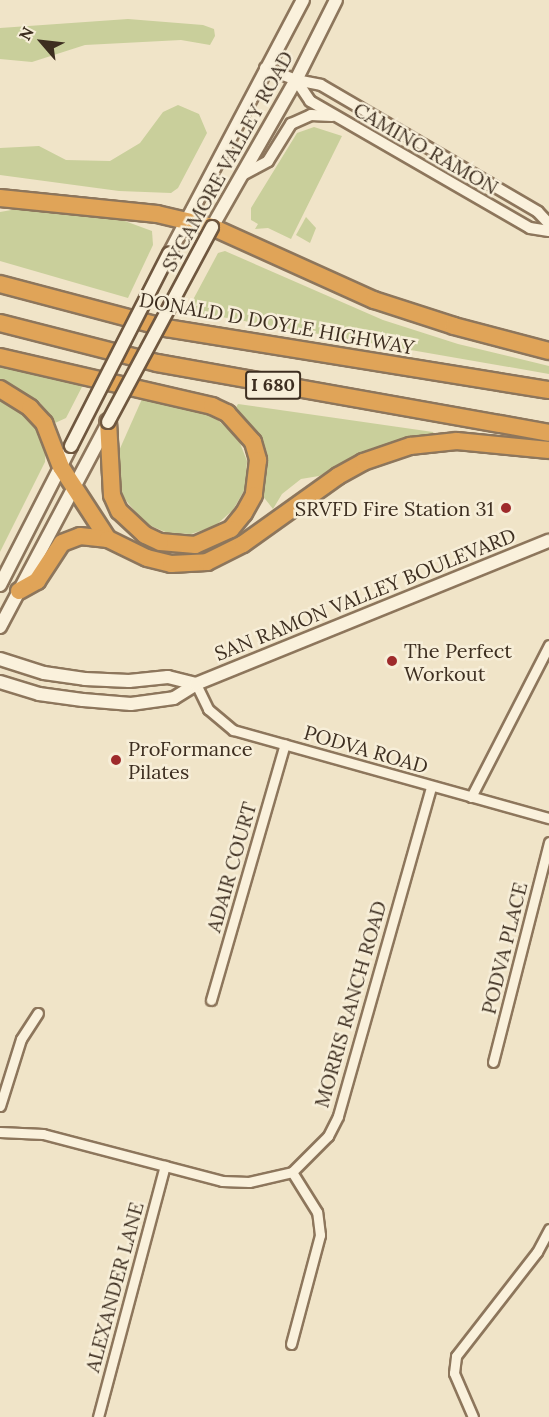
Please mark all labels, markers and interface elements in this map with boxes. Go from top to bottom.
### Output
north arrow [12,12,72,72]
text: N [14,23,38,44]
street label: SYCAMORE VALLEY ROAD [156,47,298,275]
street label: CAMINO RAMON [349,97,503,199]
street label: DONALD D DOYLE HIGHWAY [138,287,416,359]
road number: I 680 [244,370,302,400]
place label: SRVFD Fire Station 31 [295,496,494,520]
marker: SRVFD Fire Station 31 [499,501,513,515]
street label: SAN RAMON VALLEY BOULEVARD [211,522,519,666]
place label: The Perfect Workout [404,638,512,685]
marker: The Perfect Workout [385,654,399,668]
street label: PODVA ROAD [301,720,431,778]
place label: ProFormance Pilates [128,736,253,783]
marker: ProFormance Pilates [109,753,123,767]
street label: ADAIR COURT [201,799,261,935]
street label: PODVA PLACE [476,880,532,1016]
street label: MORRIS RANCH ROAD [309,898,391,1110]
street label: ALEXANDER LANE [80,1199,148,1375]

